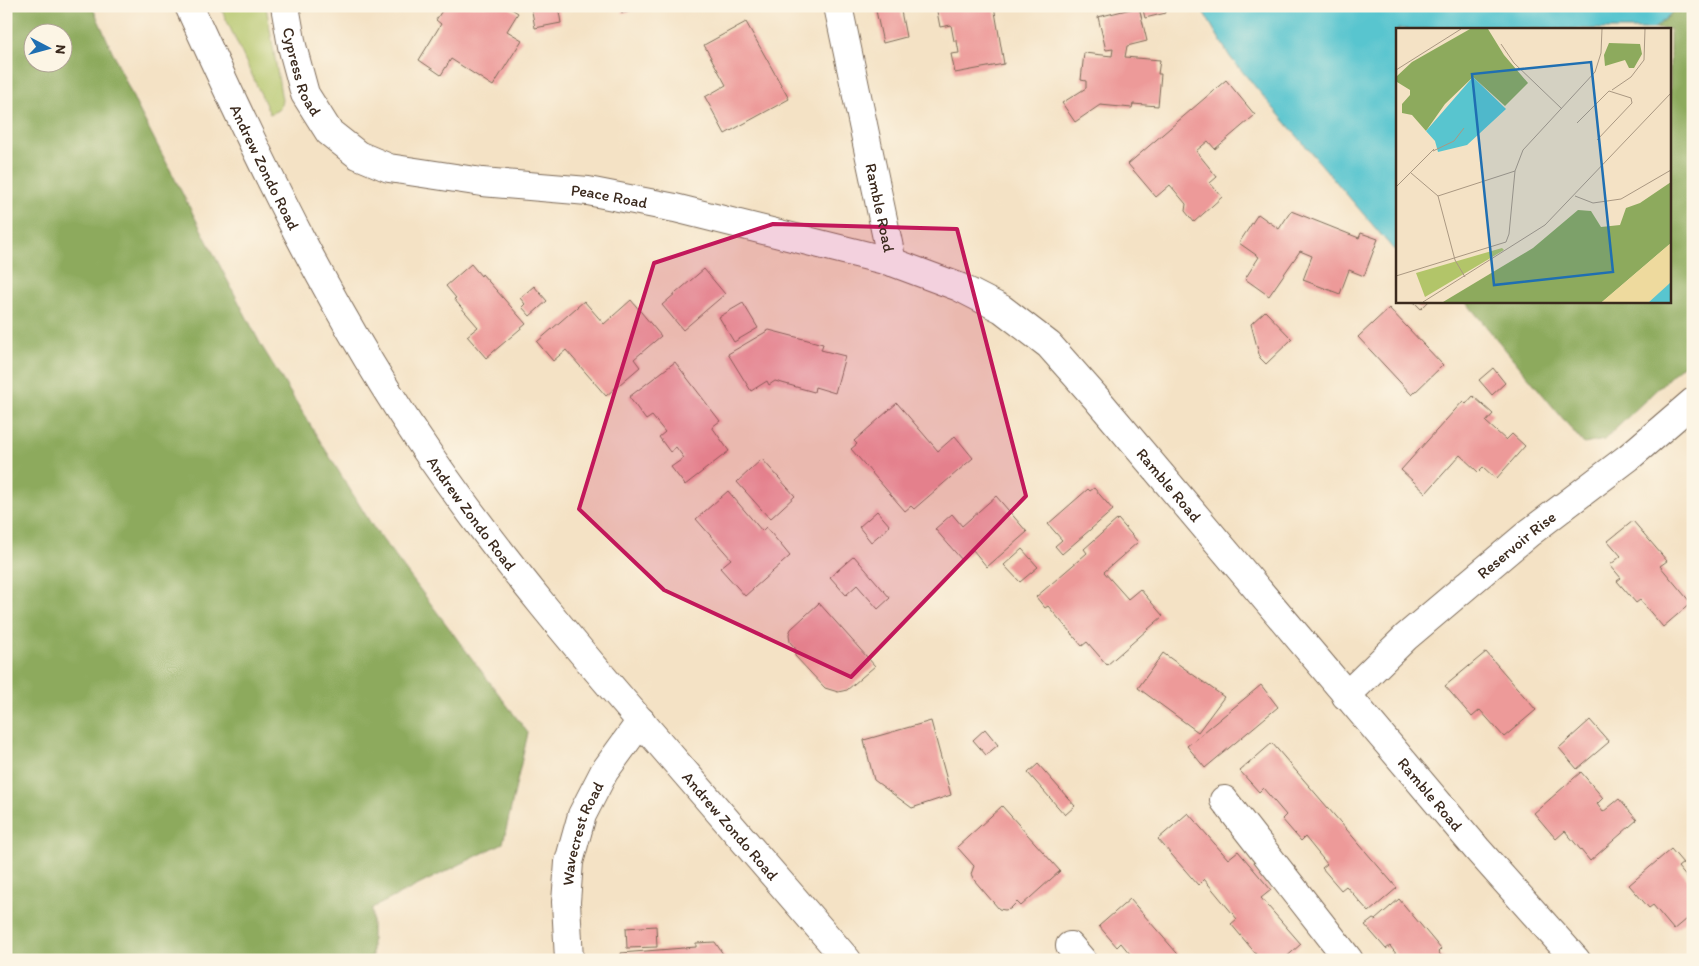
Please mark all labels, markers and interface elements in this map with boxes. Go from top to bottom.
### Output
north arrow [22,22,72,72]
street label: Cypress Road [279,26,325,120]
inset map [1396,28,1672,302]
text: N [51,44,69,55]
street label: Andrew Zondo Road [226,101,304,233]
street label: Ramble Road [861,161,899,254]
street label: Peace Road [570,181,649,212]
street label: Ramble Road [1132,444,1205,526]
street label: Andrew Zondo Road [423,453,520,574]
street label: Reservoir Rise [1473,507,1560,583]
street label: Ramble Road [1394,754,1467,835]
street label: Andrew Zondo Road [678,768,782,884]
street label: Wavecrest Road [558,778,608,886]

